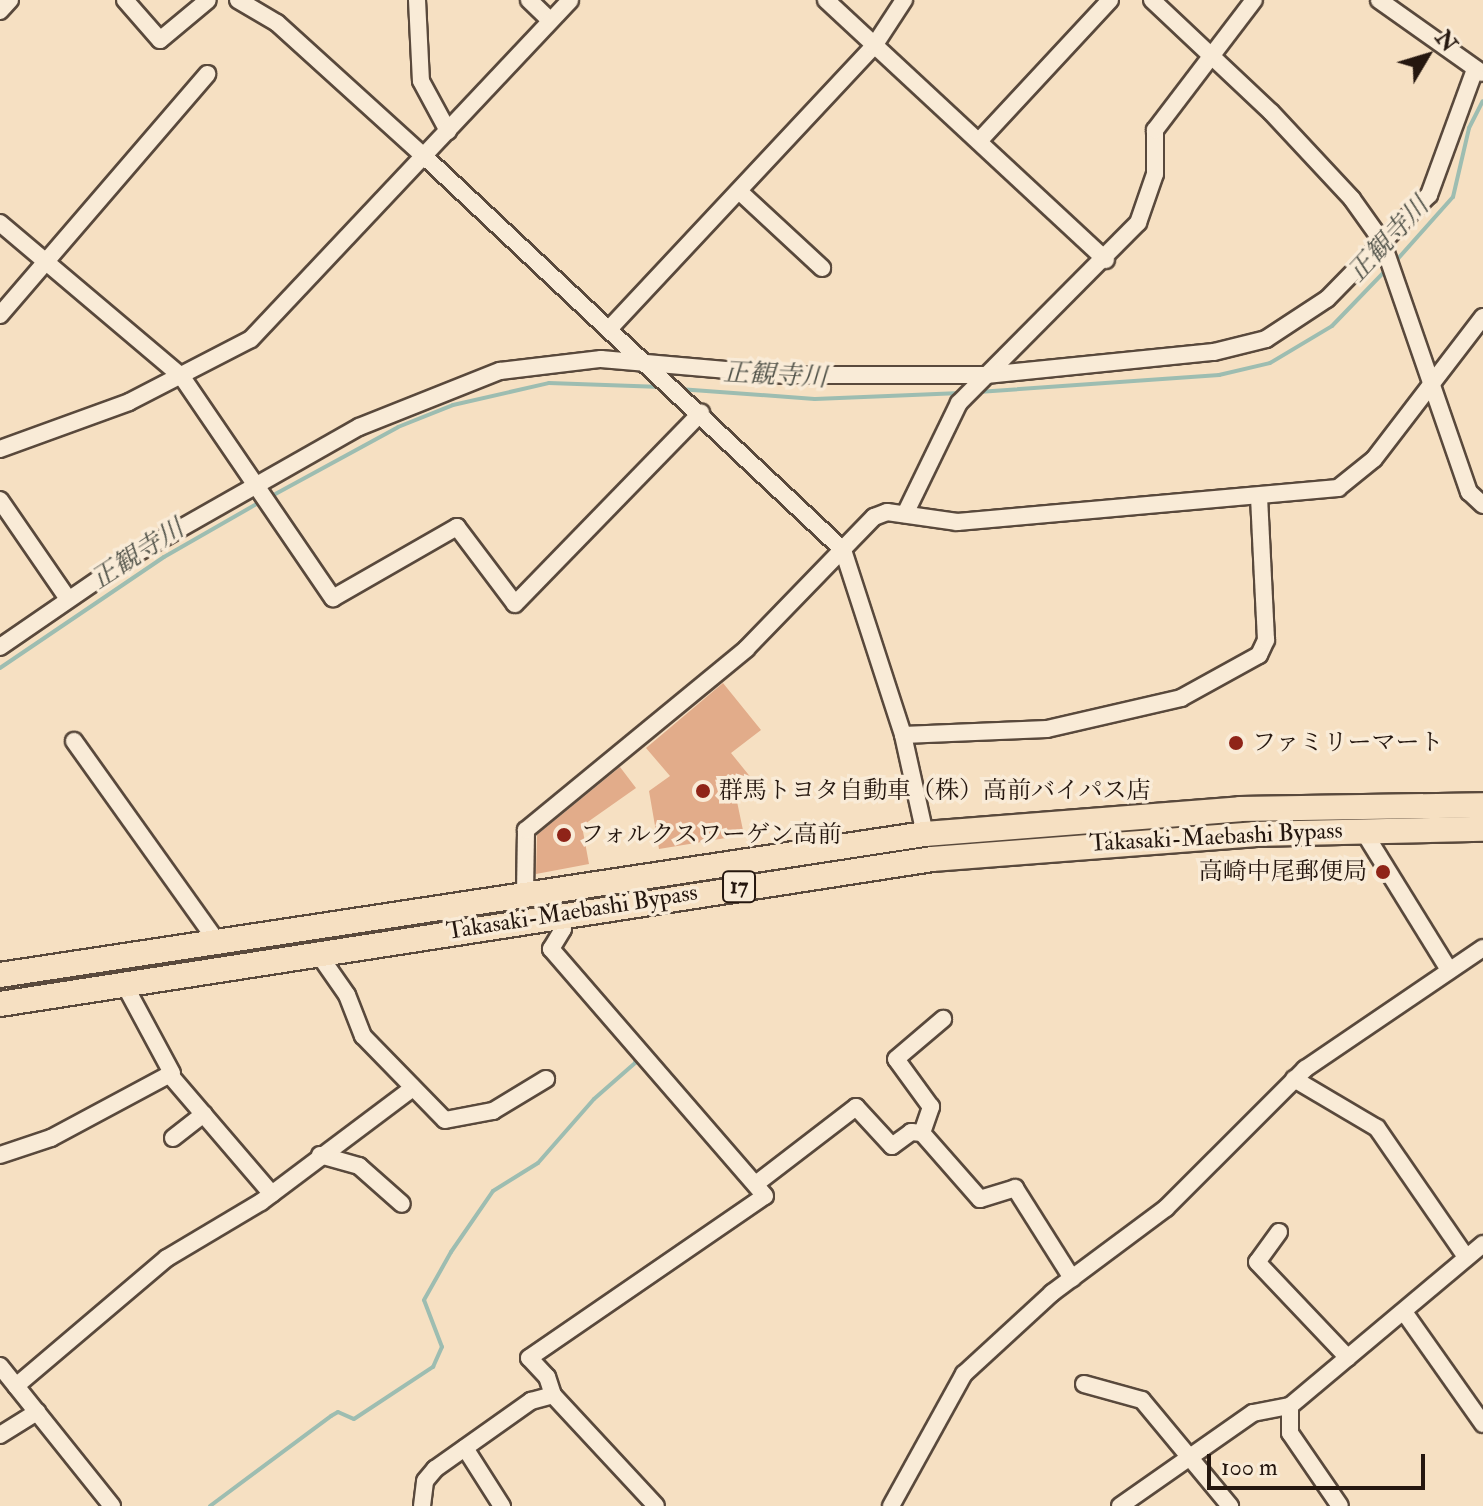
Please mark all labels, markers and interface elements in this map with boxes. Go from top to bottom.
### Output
north arrow [1387,16,1467,96]
text: N [1429,25,1463,58]
water label: 正観寺川 [1342,191,1436,289]
water label: 正観寺川 [722,358,828,394]
water label: 正観寺川 [86,514,190,596]
place label: ファミリーマート [1252,729,1444,757]
marker: ファミリーマート [1227,734,1245,752]
place label: 群馬トヨタ自動車（株）高前バイパス店 [719,777,1151,805]
marker: 群馬トヨタ自動車（株）高前バイパス店 [694,782,712,800]
street label: Takasaki-Maebashi Bypass [1089,816,1343,858]
place label: フォルクスワーゲン高前 [580,821,844,849]
marker: フォルクスワーゲン高前 [555,826,573,844]
place label: 高崎中尾郵便局 [1199,858,1367,886]
marker: 高崎中尾郵便局 [1374,863,1392,881]
road number: 17 [721,869,757,905]
street label: Takasaki-Maebashi Bypass [444,878,700,946]
scale bar [1211,1438,1429,1488]
text: 100 m [1221,1452,1278,1483]

